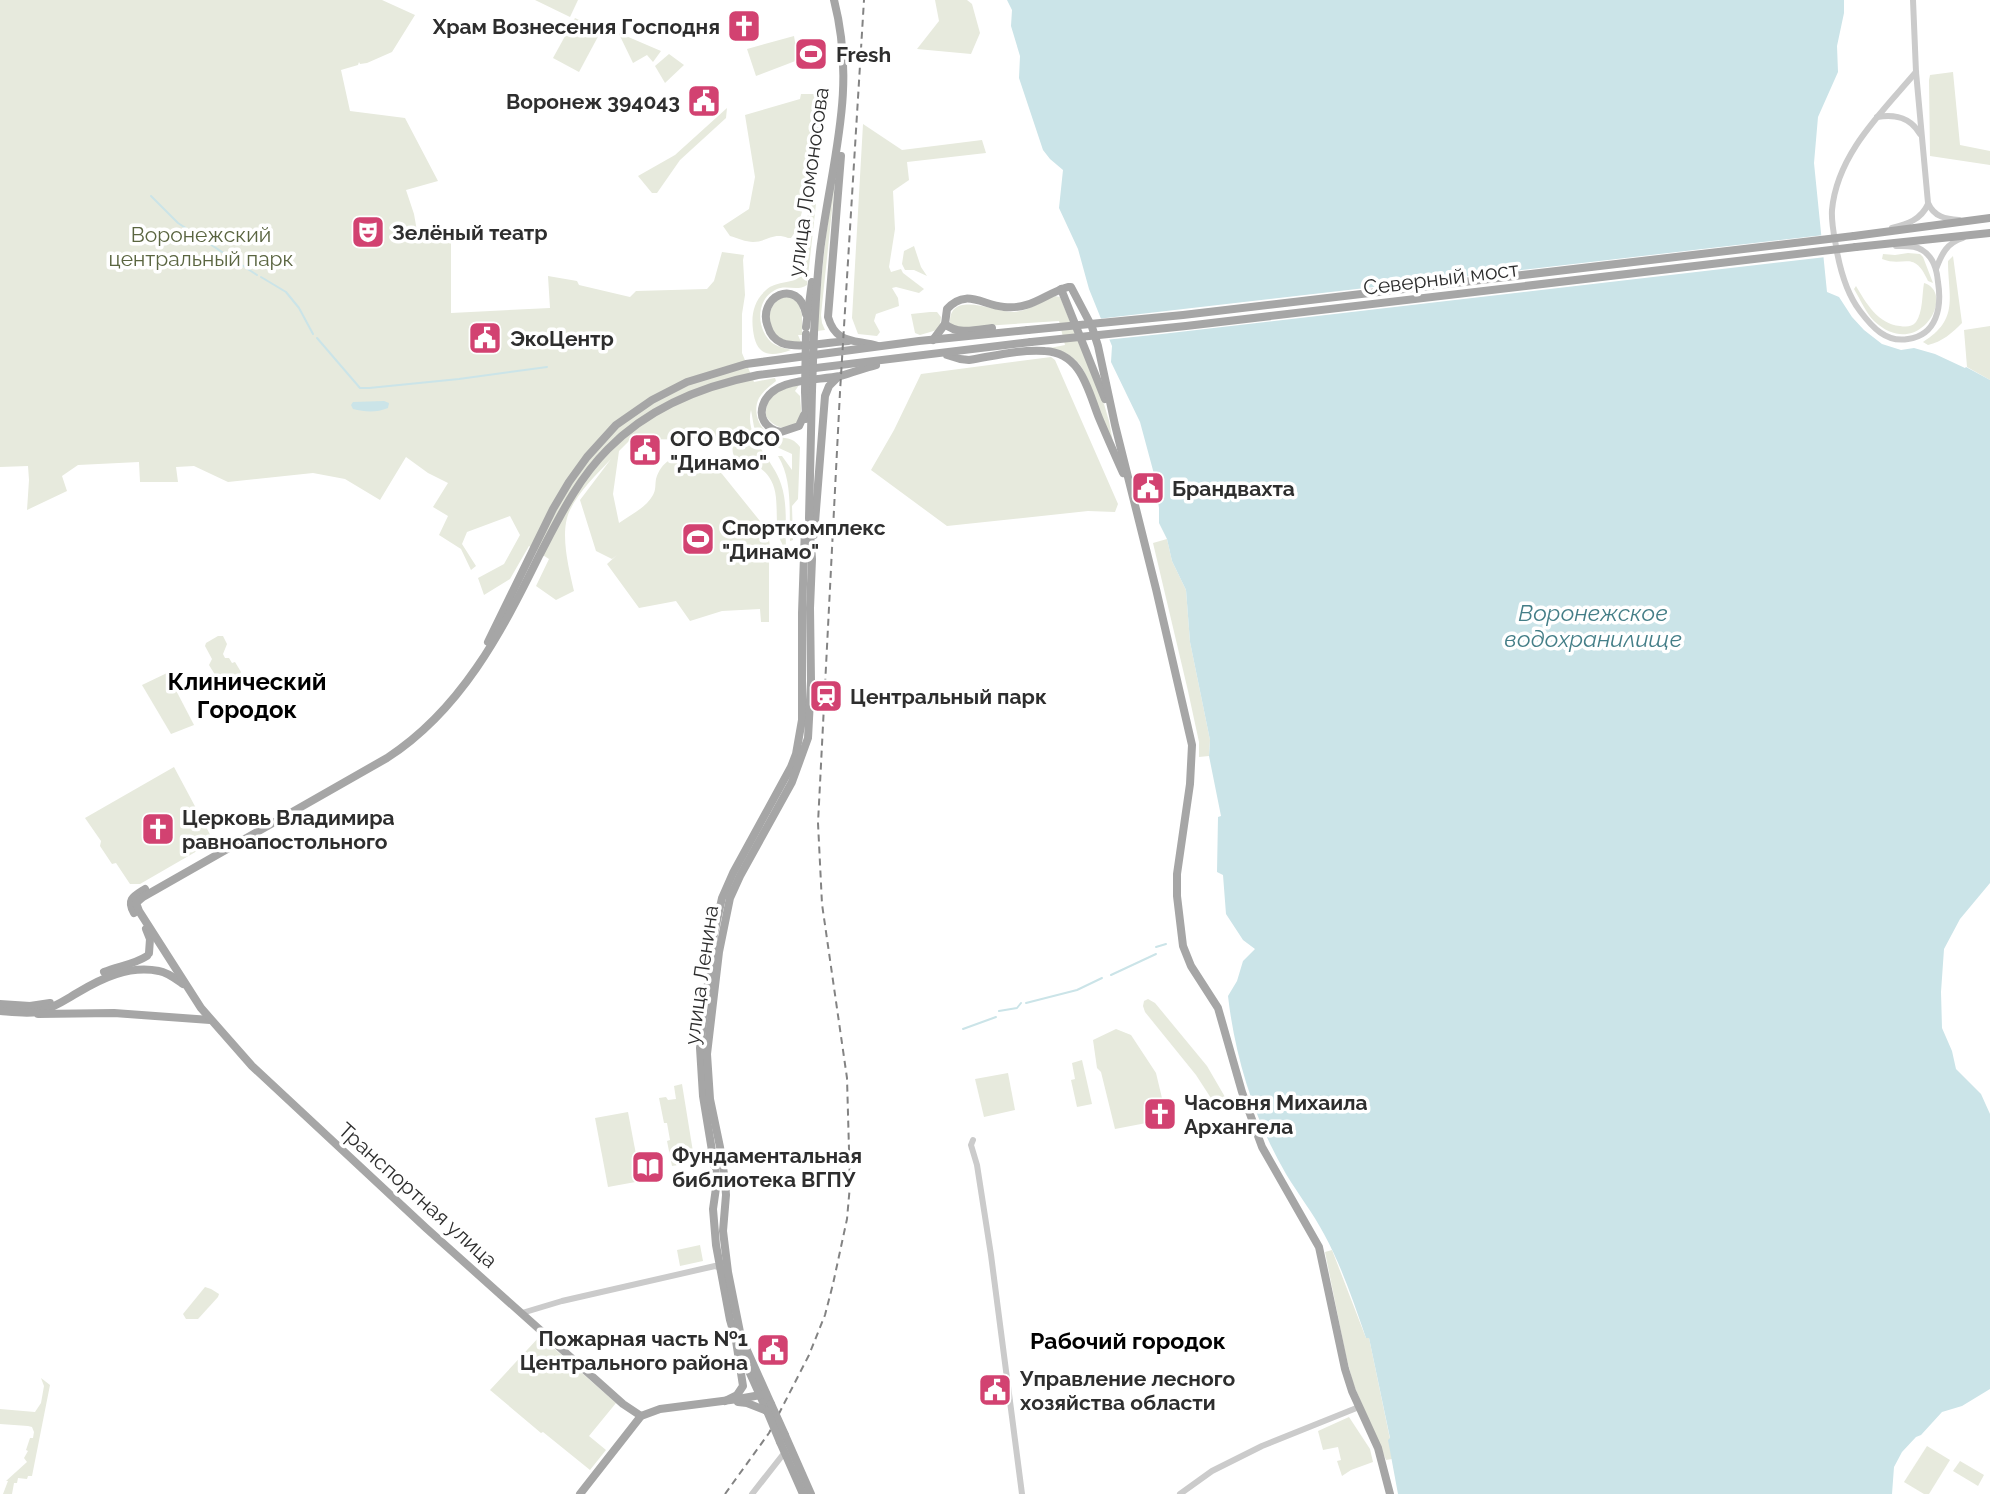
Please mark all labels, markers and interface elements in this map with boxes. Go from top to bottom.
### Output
church icon: Храм Вознесения Господня [725,7,763,45]
place label: Храм Вознесения Господня [432,14,720,39]
sports icon: Fresh [792,35,830,73]
place label: Fresh [836,42,891,67]
public building icon: Воронеж 394043 [685,82,723,120]
street label: улица Ломоносова [782,86,834,278]
place label: Воронеж 394043 [506,89,680,114]
theatre icon: Зелёный театр [349,213,387,251]
place label: Зелёный театр [392,220,548,245]
park label: Воронежский центральный парк [109,222,294,271]
street label: Северный мост [1362,256,1520,300]
public building icon: ЭкоЦентр [466,319,504,357]
place label: ЭкоЦентр [510,326,614,351]
place label: ОГО ВФСО "Динамо" [670,426,780,475]
public building icon: ОГО ВФСО "Динамо" [626,431,664,469]
public building icon: Брандвахта [1129,469,1167,507]
place label: Брандвахта [1172,476,1295,501]
place label: Спорткомплекс "Динамо" [722,515,886,564]
sports icon: Спорткомплекс "Динамо" [679,520,717,558]
water label: Воронежское водохранилище [1504,599,1682,652]
district label: Клинический Городок [168,667,326,724]
station icon: Центральный парк [807,677,845,715]
place label: Центральный парк [850,684,1047,709]
place label: Церковь Владимира равноапостольного [182,805,395,854]
church icon: Церковь Владимира равноапостольного [139,810,177,848]
street label: улица Ленина [679,904,723,1046]
place label: Часовня Михаила Архангела [1184,1090,1368,1139]
church icon: Часовня Михаила Архангела [1141,1095,1179,1133]
street label: Транспортная улица [333,1117,503,1273]
place label: Фундаментальная библиотека ВГПУ [672,1143,862,1192]
library icon: Фундаментальная библиотека ВГПУ [629,1148,667,1186]
place label: Пожарная часть №1 Центрального района [520,1326,748,1375]
district label: Рабочий городок [1030,1327,1226,1354]
public building icon: Пожарная часть №1 Центрального района [754,1331,792,1369]
place label: Управление лесного хозяйства области [1019,1366,1236,1415]
public building icon: Управление лесного хозяйства области [976,1371,1014,1409]

